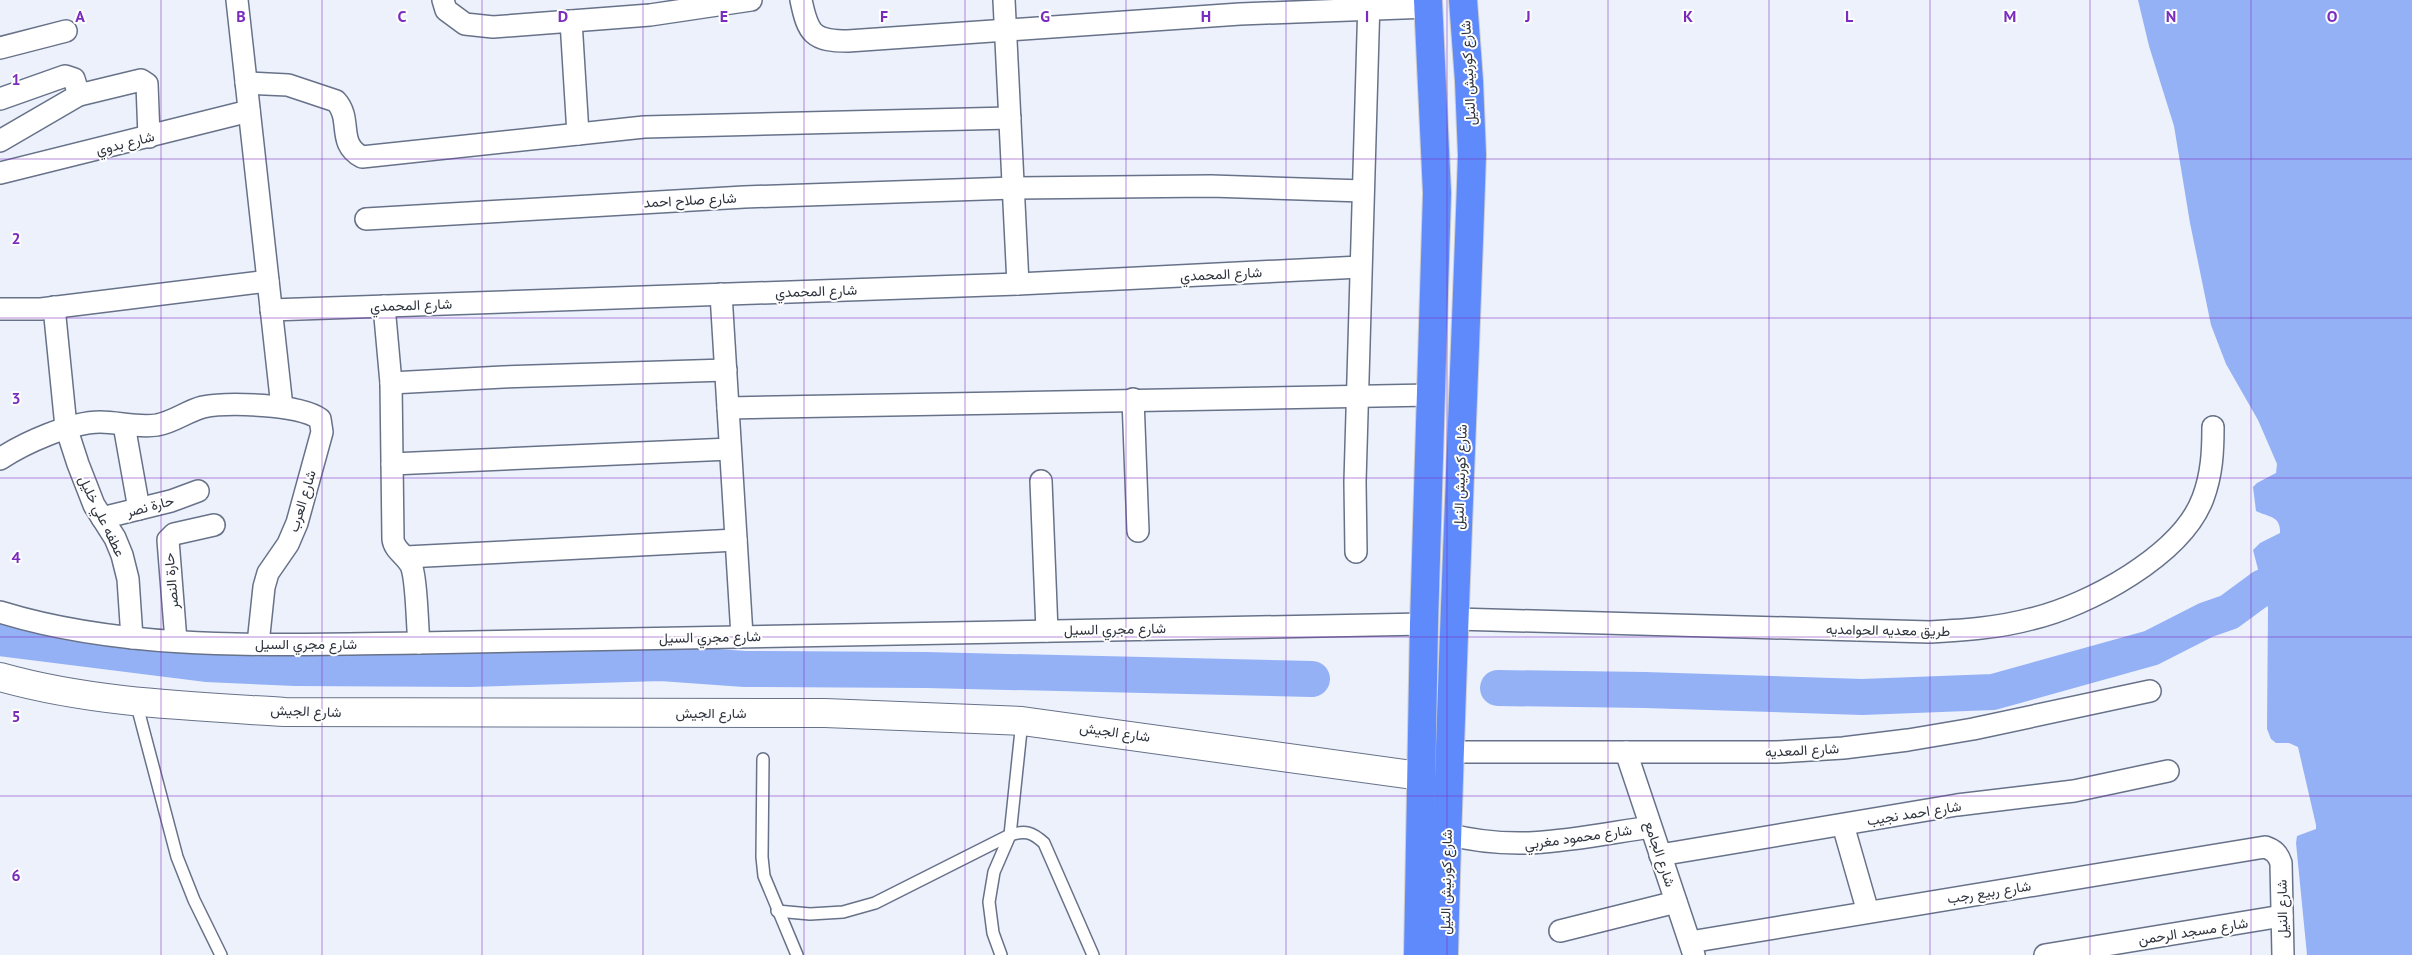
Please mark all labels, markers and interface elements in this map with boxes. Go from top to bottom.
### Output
text: A [75,6,85,26]
text: B [236,6,246,26]
text: C [398,6,407,26]
text: D [558,6,568,26]
text: E [720,6,728,26]
text: F [880,6,888,26]
text: G [1040,6,1050,26]
text: H [1201,6,1211,26]
text: I [1365,6,1369,26]
text: J [1524,6,1531,26]
text: K [1683,6,1693,26]
text: L [1845,6,1854,26]
text: M [2004,6,2016,26]
text: N [2166,6,2176,26]
text: O [2327,6,2338,26]
street label: شارع كورنيش النيل [1456,20,1482,126]
text: 1 [11,69,21,89]
street label: شارع بدوي [94,127,157,162]
street label: شارع صلاح احمد [643,189,737,213]
text: 2 [11,228,21,248]
street label: شارع المحمدي [1180,263,1263,288]
street label: شارع المحمدي [775,281,857,304]
street label: شارع المحمدي [370,295,452,318]
text: 3 [11,388,21,408]
street label: شارع كورنيش النيل [1449,424,1473,530]
street label: شارع العرب [284,468,322,535]
street label: عطفه علي خليل [72,472,129,561]
street label: حارة نصر [123,491,176,521]
text: 4 [11,547,21,567]
street label: حارة النصر [160,552,183,611]
street label: شارع مجري السيل [1064,619,1166,642]
street label: طريق معديه الحوامديه [1826,620,1950,640]
street label: شارع مجري السيل [659,627,761,650]
street label: شارع مجري السيل [255,635,357,656]
street label: شارع الجيش [270,701,342,723]
street label: شارع الجيش [675,704,747,724]
text: 5 [11,706,21,726]
street label: شارع الجيش [1078,718,1151,748]
street label: شارع المعديه [1764,739,1840,763]
street label: شارع احمد نجيب [1865,797,1963,831]
street label: شارع الجامع [1638,819,1680,890]
street label: شارع محمود مغربي [1523,821,1633,856]
street label: شارع كورنيش النيل [1436,829,1458,935]
text: 6 [11,865,21,885]
street label: شارع ربيع رجب [1946,876,2032,909]
street label: شارع النيل [2272,879,2294,939]
street label: شارع مسجد الرحمن [2137,913,2250,951]

